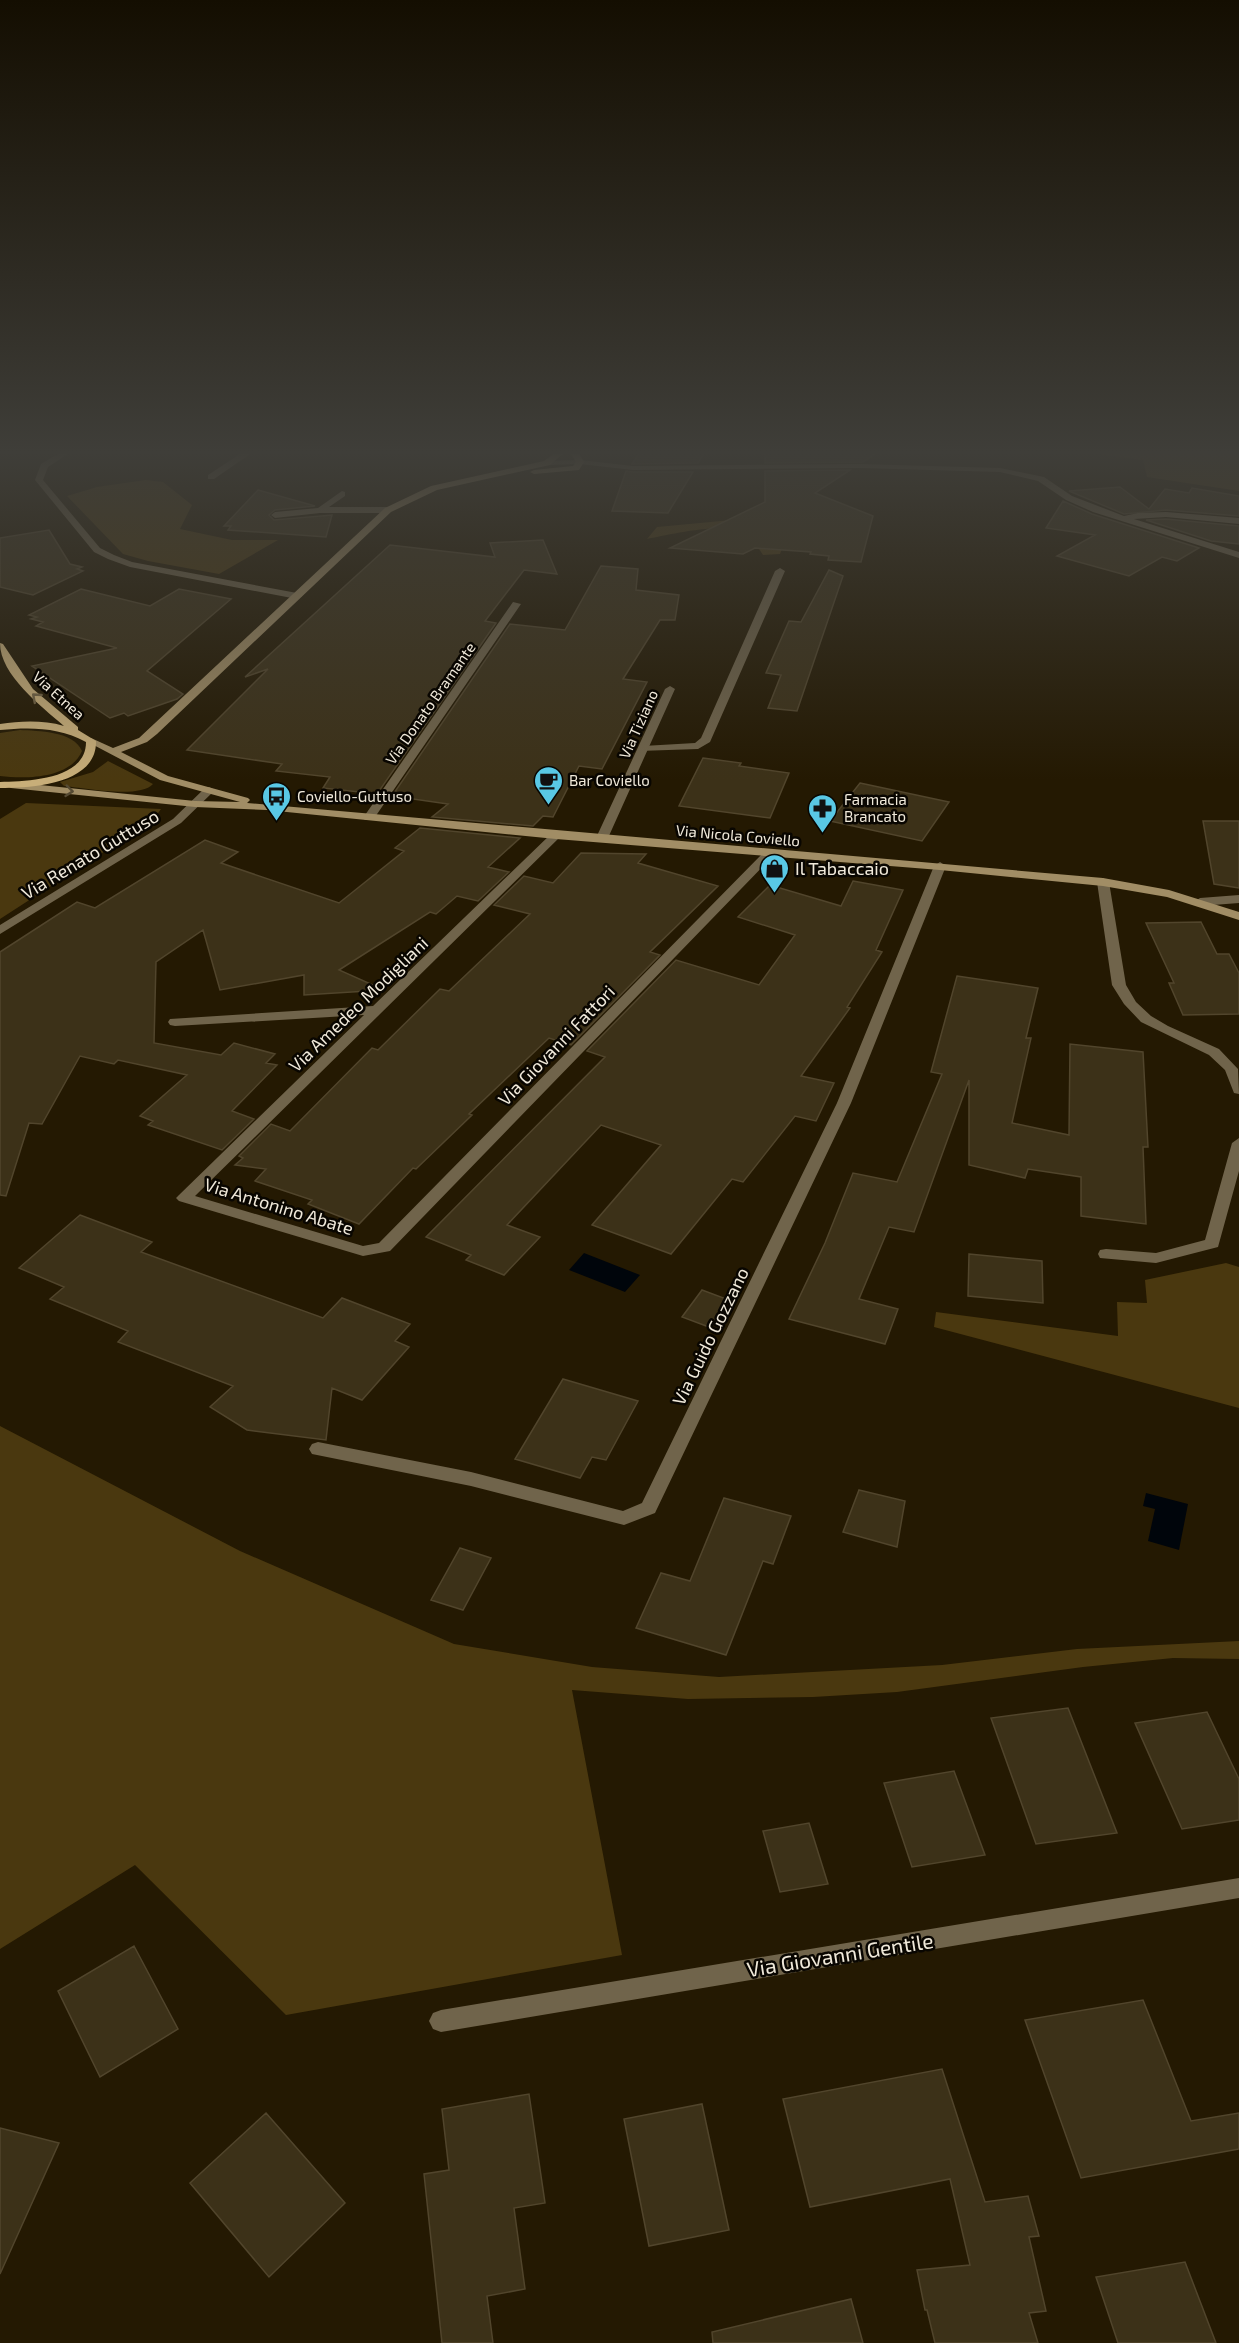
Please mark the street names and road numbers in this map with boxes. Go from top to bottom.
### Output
street label: Via Donato Bramante [381,639,479,767]
street label: Via Etnea [29,667,89,723]
street label: Via Tiziano [615,687,661,761]
street label: Via Renato Guttuso [17,804,163,904]
street label: Via Nicola Coviello [675,821,801,849]
street label: Via Amedeo Modigliani [284,932,432,1076]
street label: Via Giovanni Fattori [493,980,619,1110]
street label: Via Antonino Abate [202,1173,356,1239]
street label: Via Guido Gozzano [667,1264,753,1408]
street label: Via Giovanni Gentile [745,1927,935,1981]

